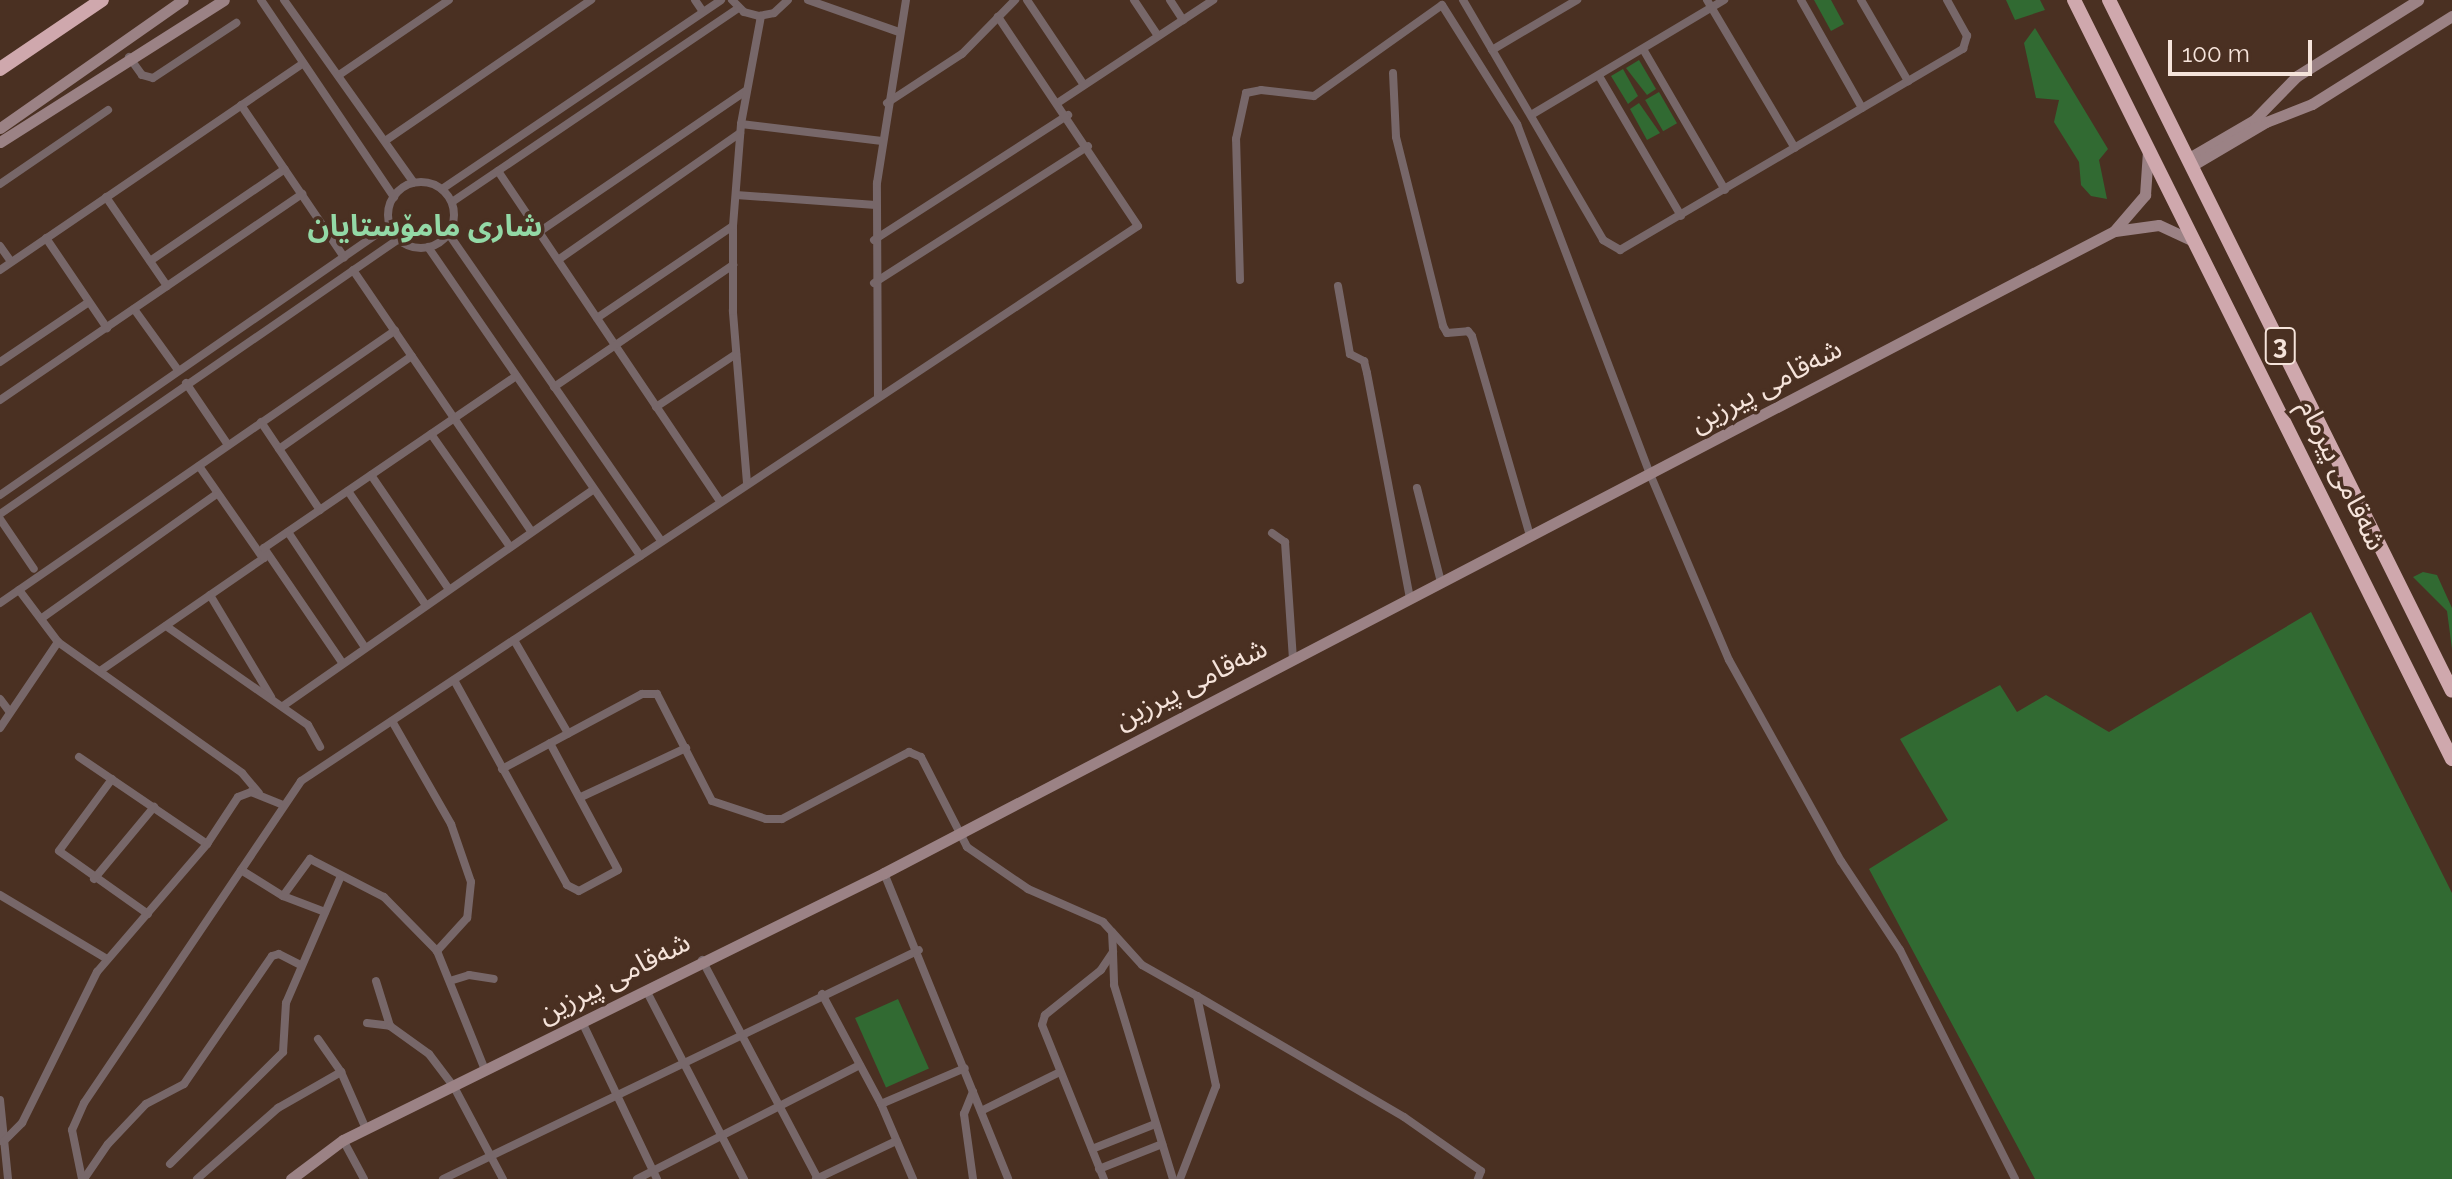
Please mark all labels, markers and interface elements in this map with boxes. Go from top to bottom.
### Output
scale bar [2172,24,2316,74]
text: 100 m [2182,39,2250,68]
district label: شاری مامۆستایان [307,208,543,244]
road number: 3 [2264,324,2296,368]
street label: شەقامی پیرزین [1684,332,1848,440]
street label: شەقامی پیرمام [2291,394,2393,556]
street label: شەقامی پیرزین [1109,631,1273,737]
street label: شەقامی پیرزین [532,925,696,1031]

